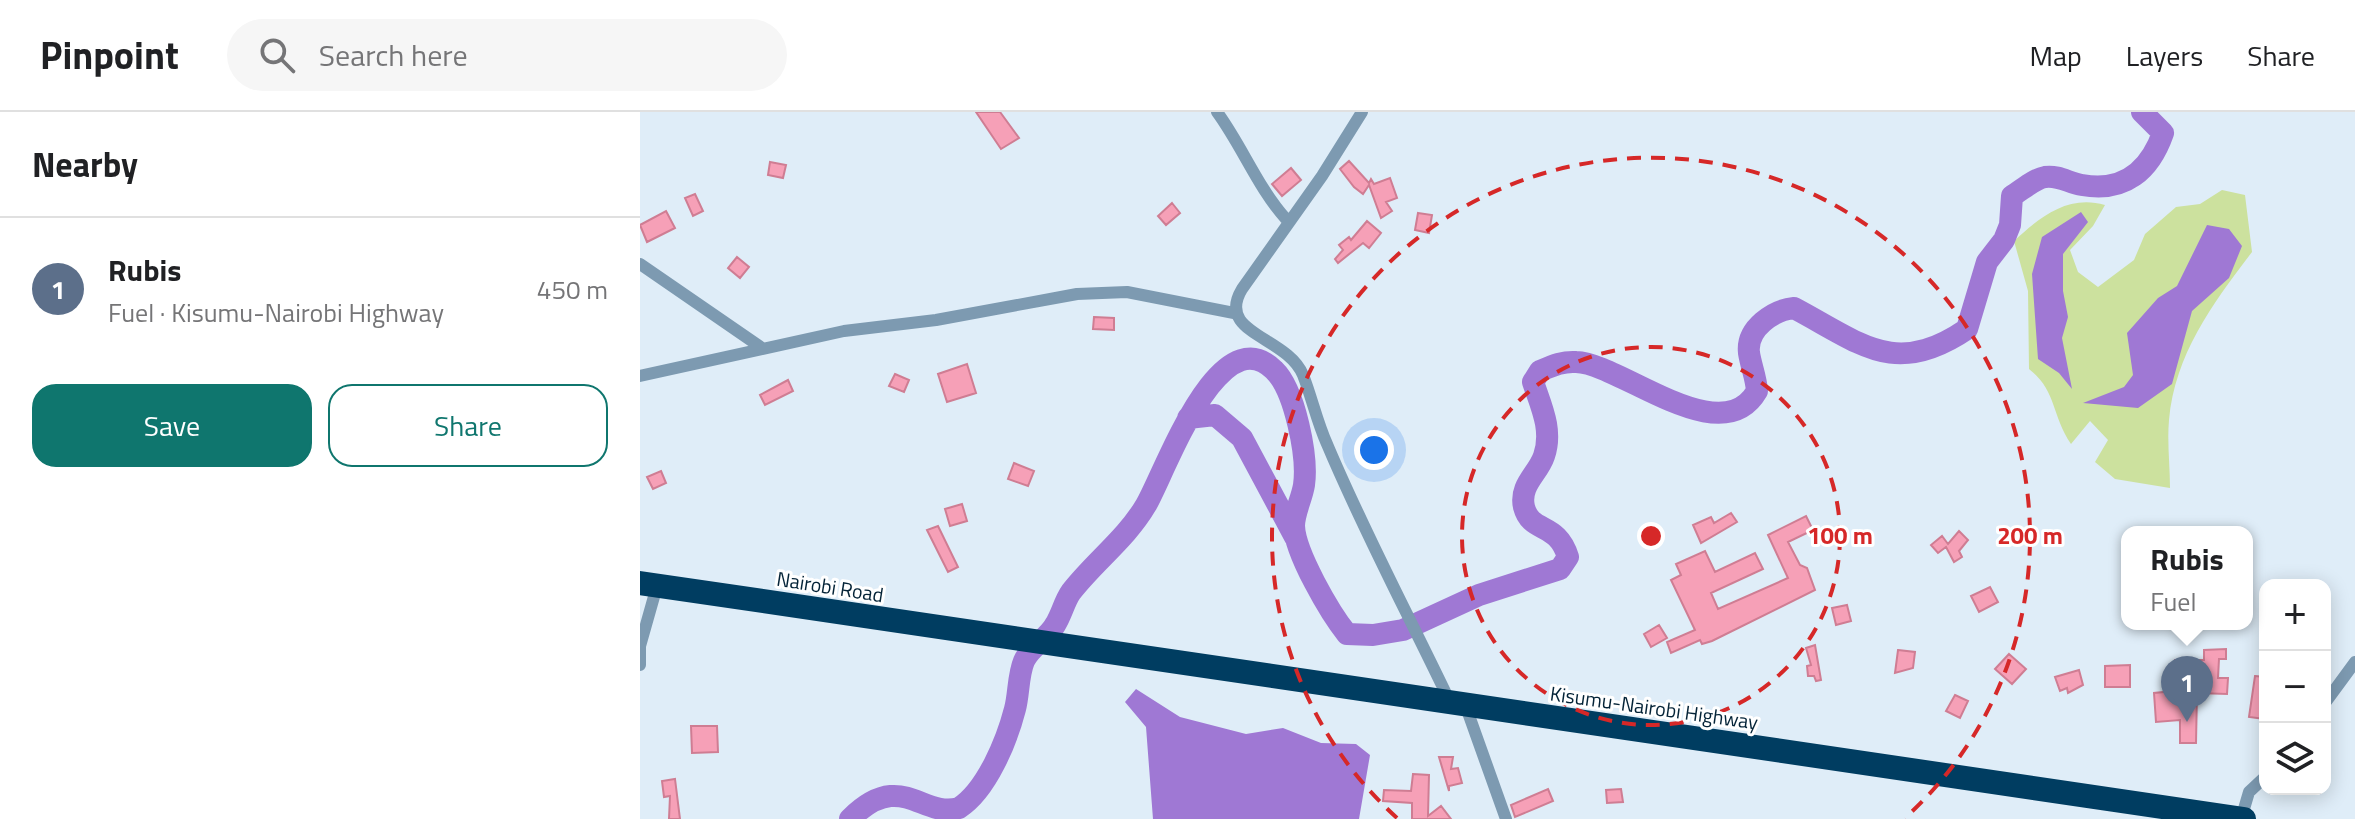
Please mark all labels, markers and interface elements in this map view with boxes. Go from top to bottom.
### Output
search box [227,19,787,91]
text: Pinpoint [40,26,179,84]
text: Search here [319,32,468,78]
icon: search [255,33,299,77]
text: Map [2029,34,2082,77]
text: Layers [2126,34,2203,77]
text: Share [2247,34,2315,77]
text: Nearby [32,138,138,190]
text: Rubis [108,247,181,293]
text: 1 [51,270,65,309]
text: 450 m [537,270,608,309]
text: Fuel · Kisumu-Nairobi Highway [108,293,444,332]
button: Save [32,384,312,467]
button: Share [328,384,608,467]
your location [1354,430,1394,470]
text: 100 m [1807,517,1873,553]
text: 200 m [1997,517,2063,553]
centre of rings [1637,522,1665,550]
popup [2121,526,2253,630]
text: Rubis [2150,536,2224,582]
street label: Nairobi Road [774,563,886,610]
map controls [2259,579,2331,795]
button: + [2259,579,2331,651]
text: Fuel [2150,582,2196,621]
button: − [2259,651,2331,723]
pin: 1 [2161,656,2213,722]
street label: Kisumu-Nairobi Highway [1548,678,1760,737]
button: layers [2259,723,2331,795]

